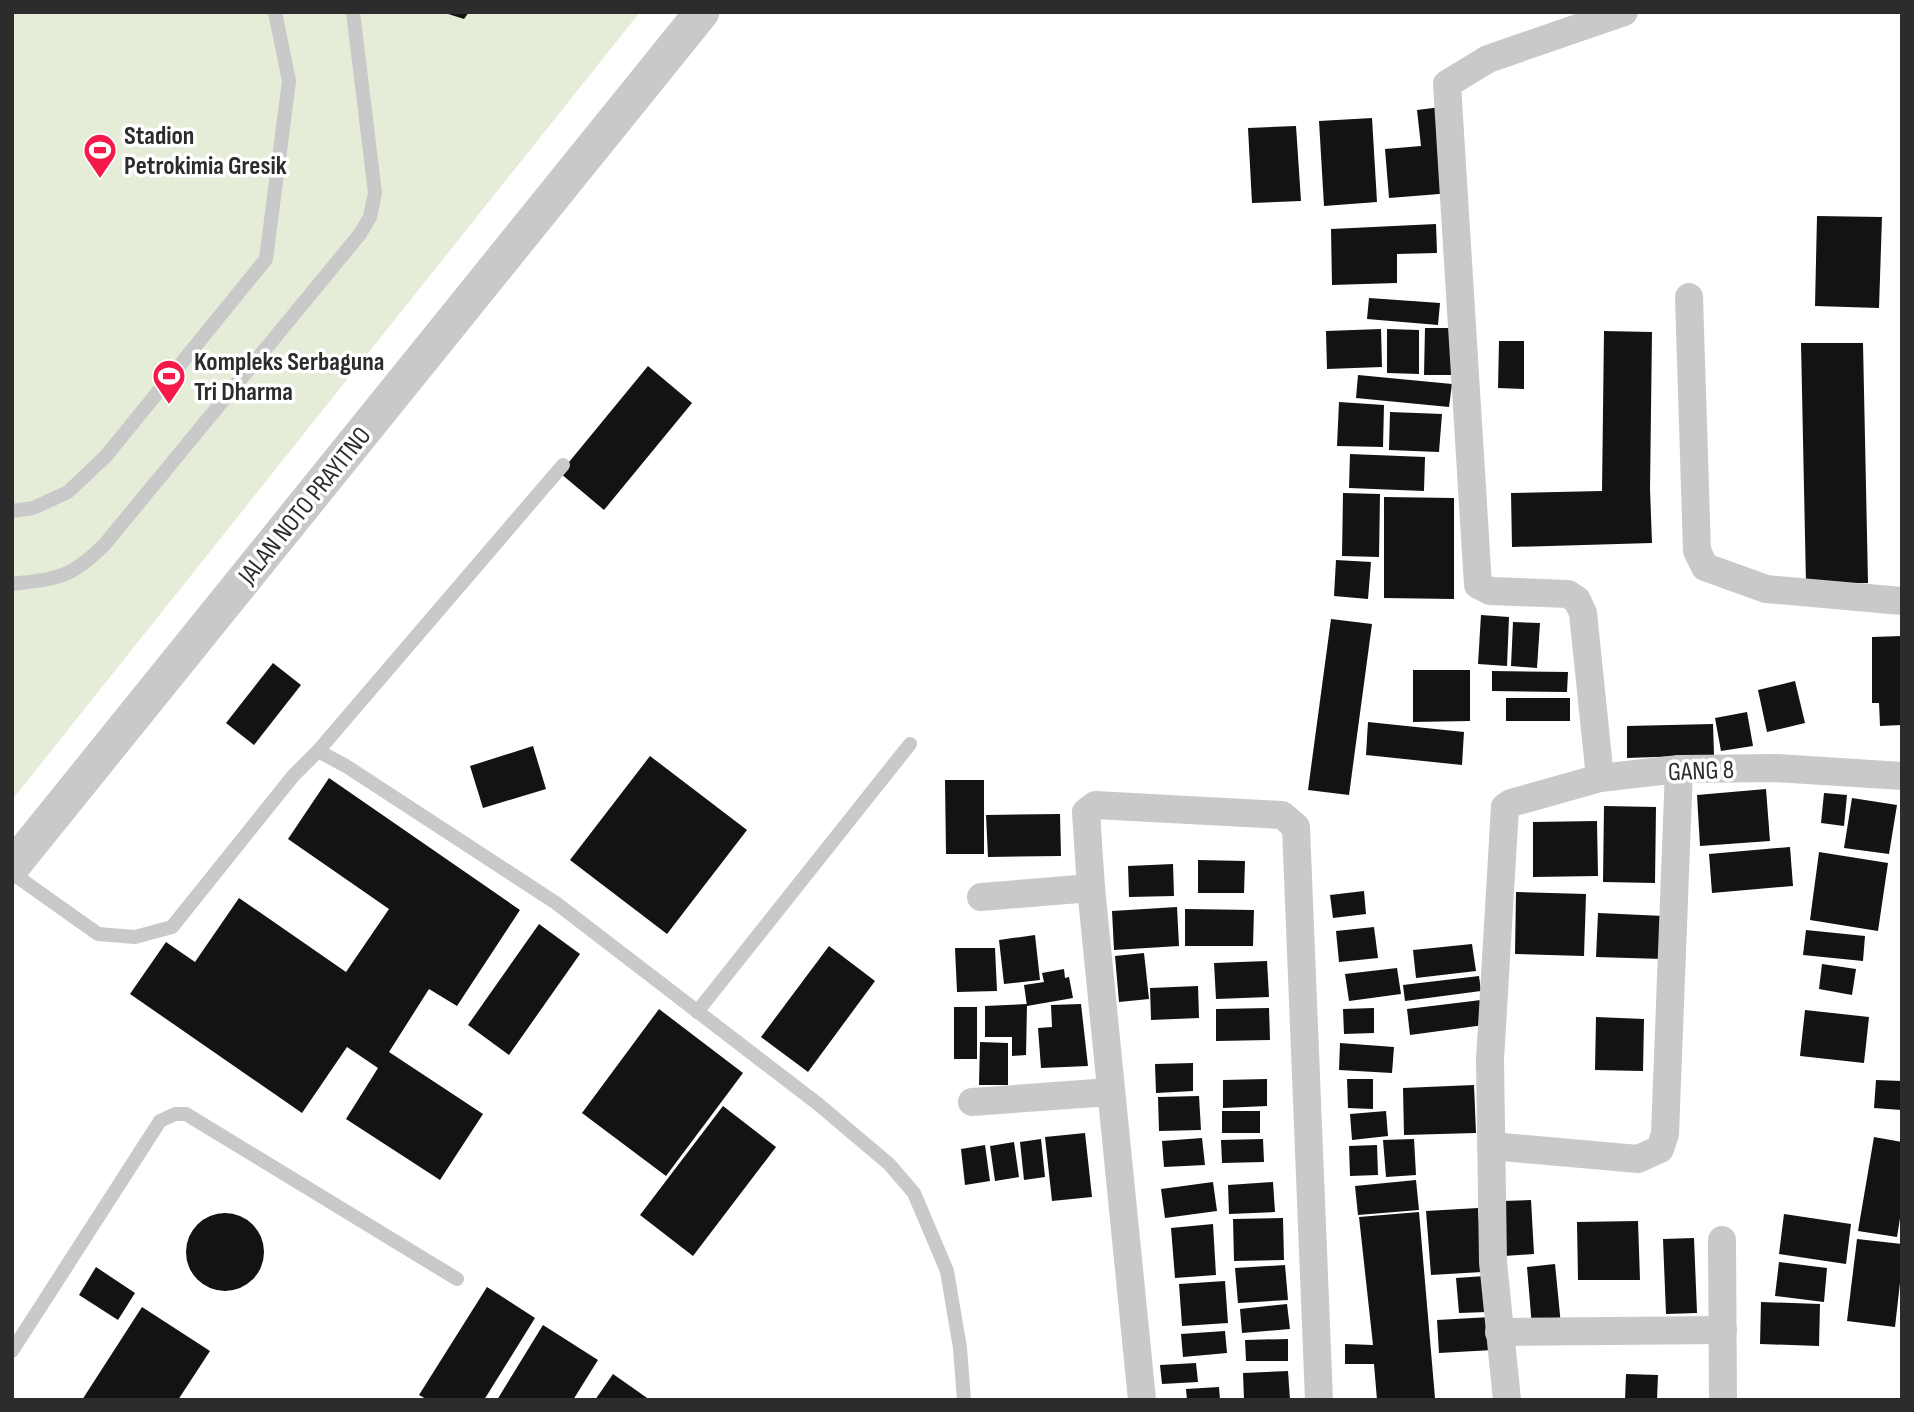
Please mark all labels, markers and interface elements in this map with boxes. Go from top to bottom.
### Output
place label: Stadion Petrokimia Gresik [124,121,287,182]
sports icon: Stadion Petrokimia Gresik [81,131,119,180]
place label: Kompleks Serbaguna Tri Dharma [194,347,384,408]
sports icon: Kompleks Serbaguna Tri Dharma [150,357,188,406]
street label: JALAN NOTO PRAYITNO [232,421,378,592]
street label: GANG 8 [1668,755,1735,788]

